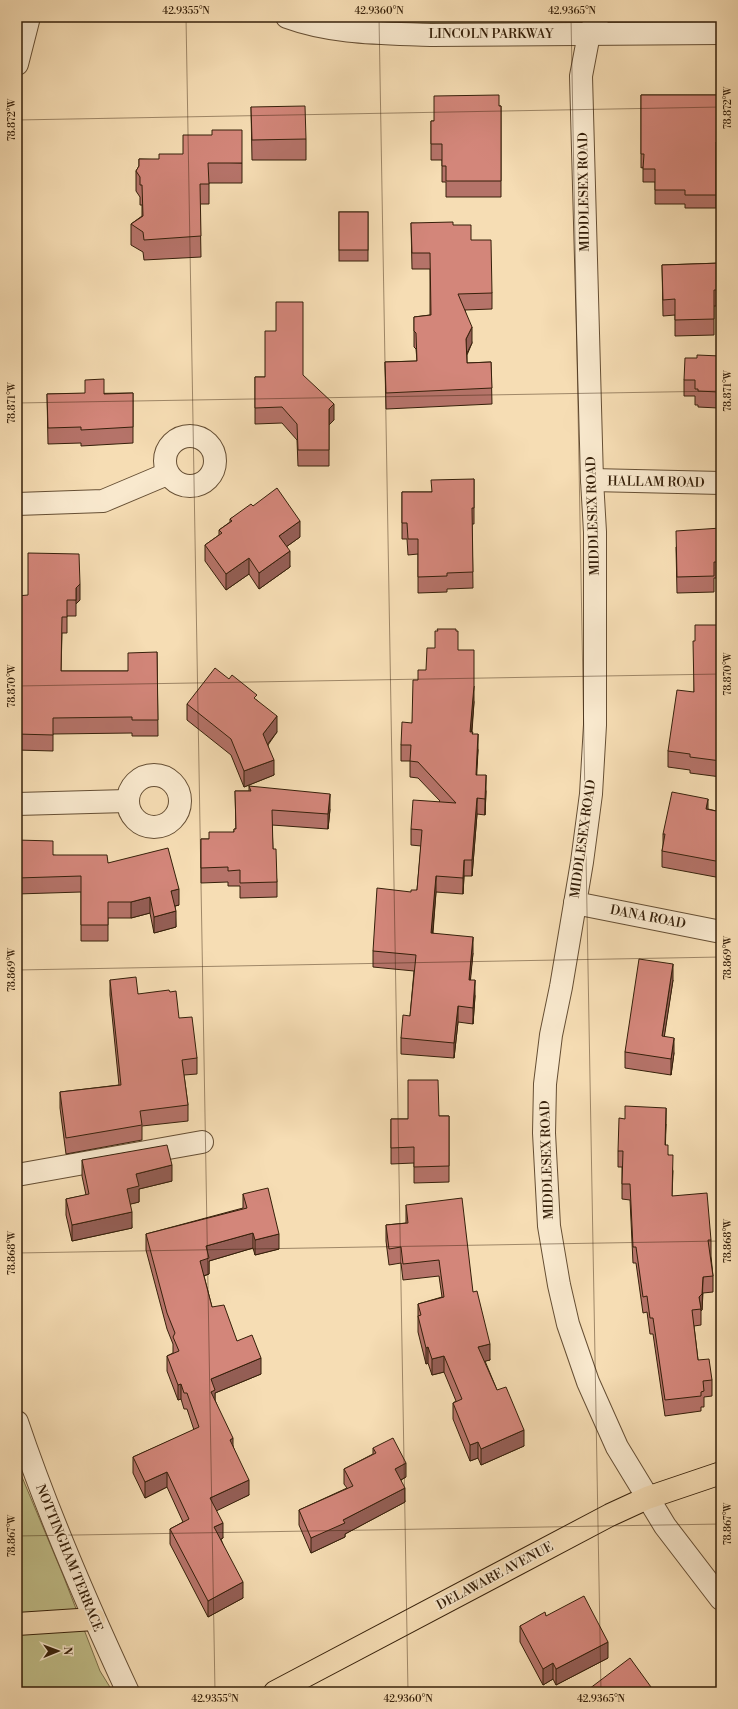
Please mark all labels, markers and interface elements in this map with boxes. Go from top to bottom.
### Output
text: 42.9355°N [162,5,210,17]
text: 42.9360°N [354,5,404,17]
text: 42.9365°N [548,5,597,17]
street label: LINCOLN PARKWAY [428,26,555,42]
text: 78.872°W [722,86,734,129]
text: 78.872°W [6,98,18,141]
street label: MIDDLESEX ROAD [575,132,593,252]
text: 78.871°W [722,369,734,412]
text: 78.871°W [6,381,18,424]
street label: MIDDLESEX ROAD [583,456,603,576]
street label: HALLAM ROAD [607,473,705,491]
text: 78.870°W [722,651,734,696]
text: 78.870°W [6,663,18,708]
street label: MIDDLESEX ROAD [567,779,599,899]
street label: DANA ROAD [609,902,687,932]
text: 78.869°W [722,935,734,980]
text: 78.869°W [6,947,18,992]
street label: MIDDLESEX ROAD [537,1100,557,1220]
text: 78.868°W [722,1218,734,1263]
text: 78.868°W [6,1230,18,1275]
street label: NOTTINGHAM TERRACE [32,1482,106,1634]
text: 78.867°W [722,1502,734,1545]
text: 78.867°W [6,1514,18,1557]
street label: DELAWARE AVENUE [434,1538,556,1614]
north arrow [38,1631,78,1671]
text: N [60,1646,74,1656]
text: 42.9355°N [191,1693,239,1705]
text: 42.9360°N [383,1693,433,1705]
text: 42.9365°N [577,1693,626,1705]

